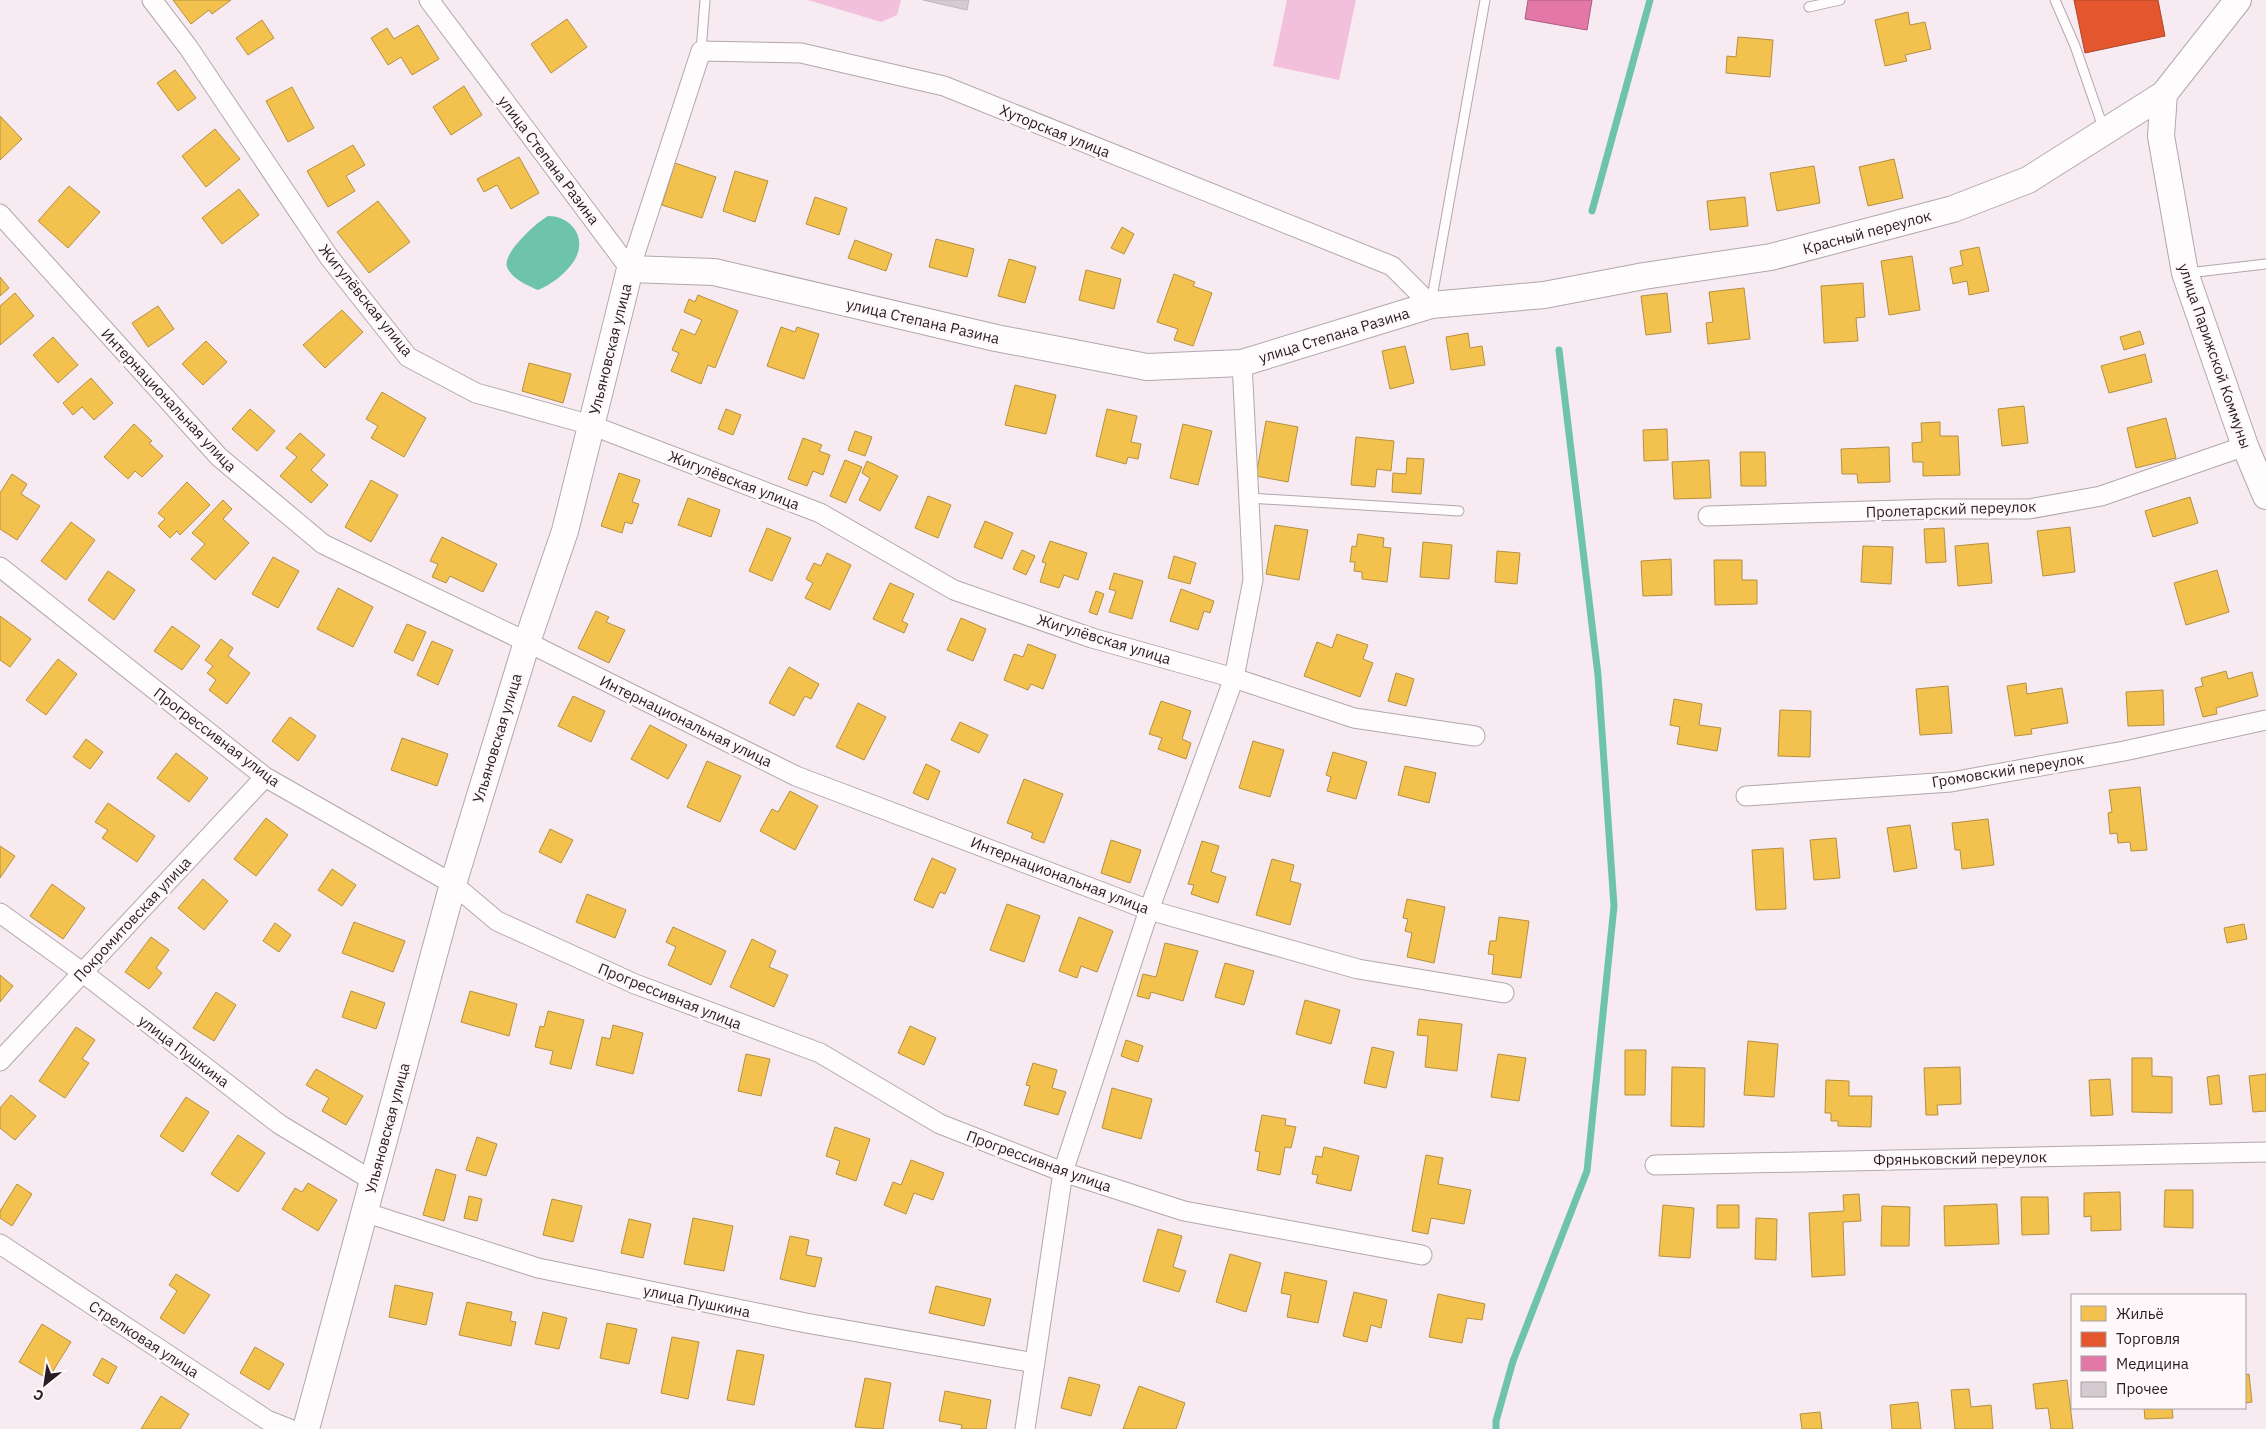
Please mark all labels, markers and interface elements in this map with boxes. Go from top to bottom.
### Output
street label: улица Степана Разина [494,92,604,228]
street label: Хуторская улица [997,100,1113,162]
street label: Красный переулок [1801,206,1933,258]
street label: Жигулёвская улица [315,240,417,360]
street label: улица Парижской Коммуны [2174,261,2256,451]
street label: Ульяновская улица [584,281,636,417]
street label: улица Степана Разина [845,294,1001,348]
street label: улица Степана Разина [1256,303,1412,367]
street label: Интернациональная улица [97,324,241,476]
street label: Жигулёвская улица [666,446,802,514]
street label: Пролетарский переулок [1865,497,2037,521]
street label: Жигулёвская улица [1035,610,1173,668]
street label: Ульяновская улица [468,671,526,805]
street label: Интернациональная улица [597,671,775,771]
street label: Прогрессивная улица [150,683,284,791]
street label: Громовский переулок [1930,749,2086,791]
street label: Интернациональная улица [968,832,1152,918]
street label: Покромитовская улица [69,853,195,985]
street label: Прогрессивная улица [595,959,745,1033]
street label: улица Пушкина [135,1011,233,1091]
street label: Ульяновская улица [360,1061,414,1195]
street label: Прогрессивная улица [964,1126,1114,1196]
street label: Фряньковский переулок [1873,1147,2047,1169]
street label: улица Пушкина [642,1280,752,1322]
legend [2071,1294,2246,1409]
street label: Стрелковая улица [85,1296,203,1382]
text: Жильё [2116,1304,2164,1323]
text: Торговля [2116,1329,2180,1348]
text: Медицина [2116,1354,2189,1373]
north arrow [20,1359,70,1409]
text: Прочее [2116,1379,2168,1398]
text: С [30,1385,47,1405]

